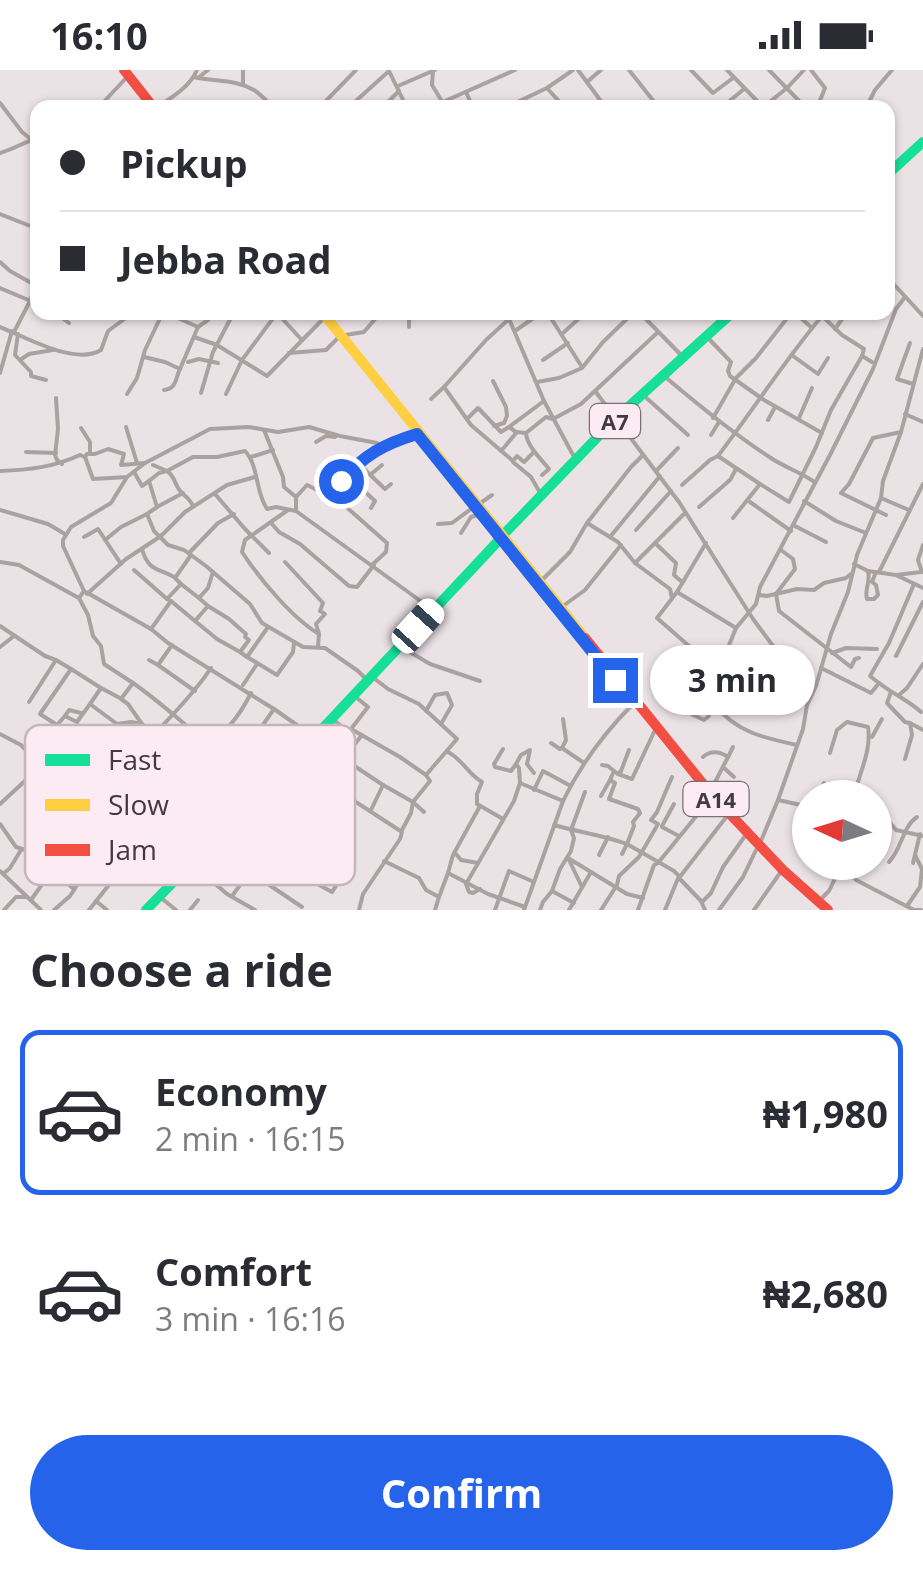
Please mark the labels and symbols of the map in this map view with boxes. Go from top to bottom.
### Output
road number: A7 [590,404,640,438]
route start [319,459,364,504]
car [387,594,449,658]
callout: 3 min [650,645,815,715]
route end [593,658,638,703]
legend [25,725,355,885]
text: Fast [108,740,161,778]
north arrow [792,780,892,880]
road number: A14 [684,782,748,816]
text: Slow [108,785,169,823]
text: Jam [105,830,157,868]

